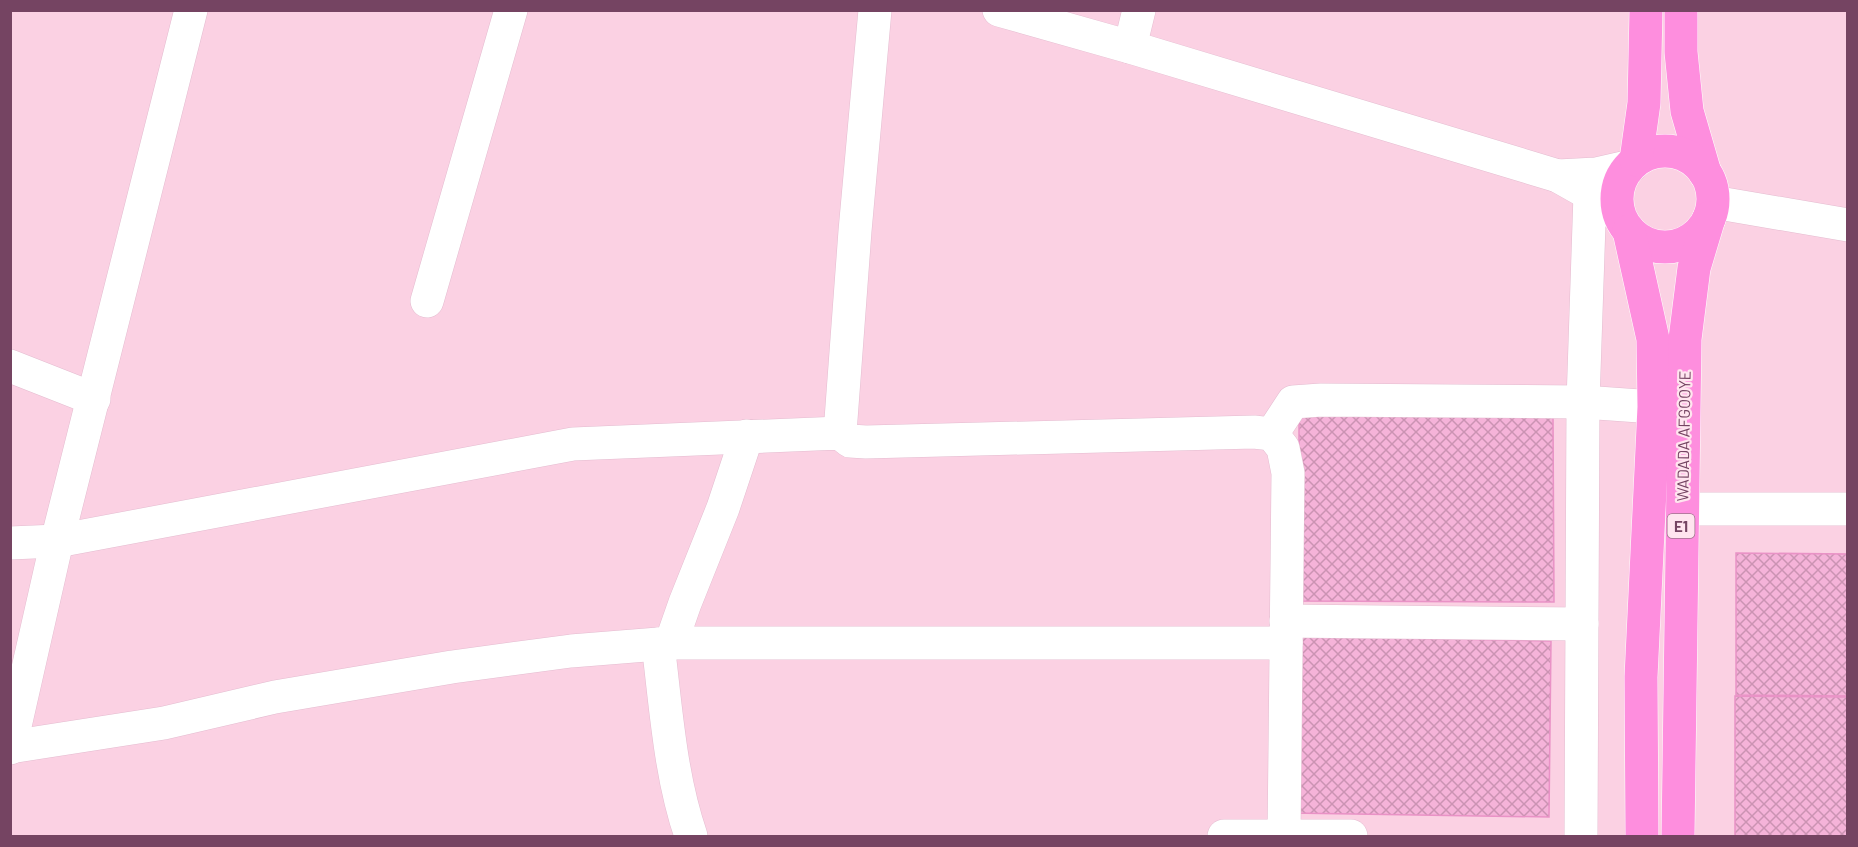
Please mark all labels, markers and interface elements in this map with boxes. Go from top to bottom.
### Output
street label: WADADA AFGOOYE [1672,370,1694,502]
road number: E1 [1668,514,1694,538]

